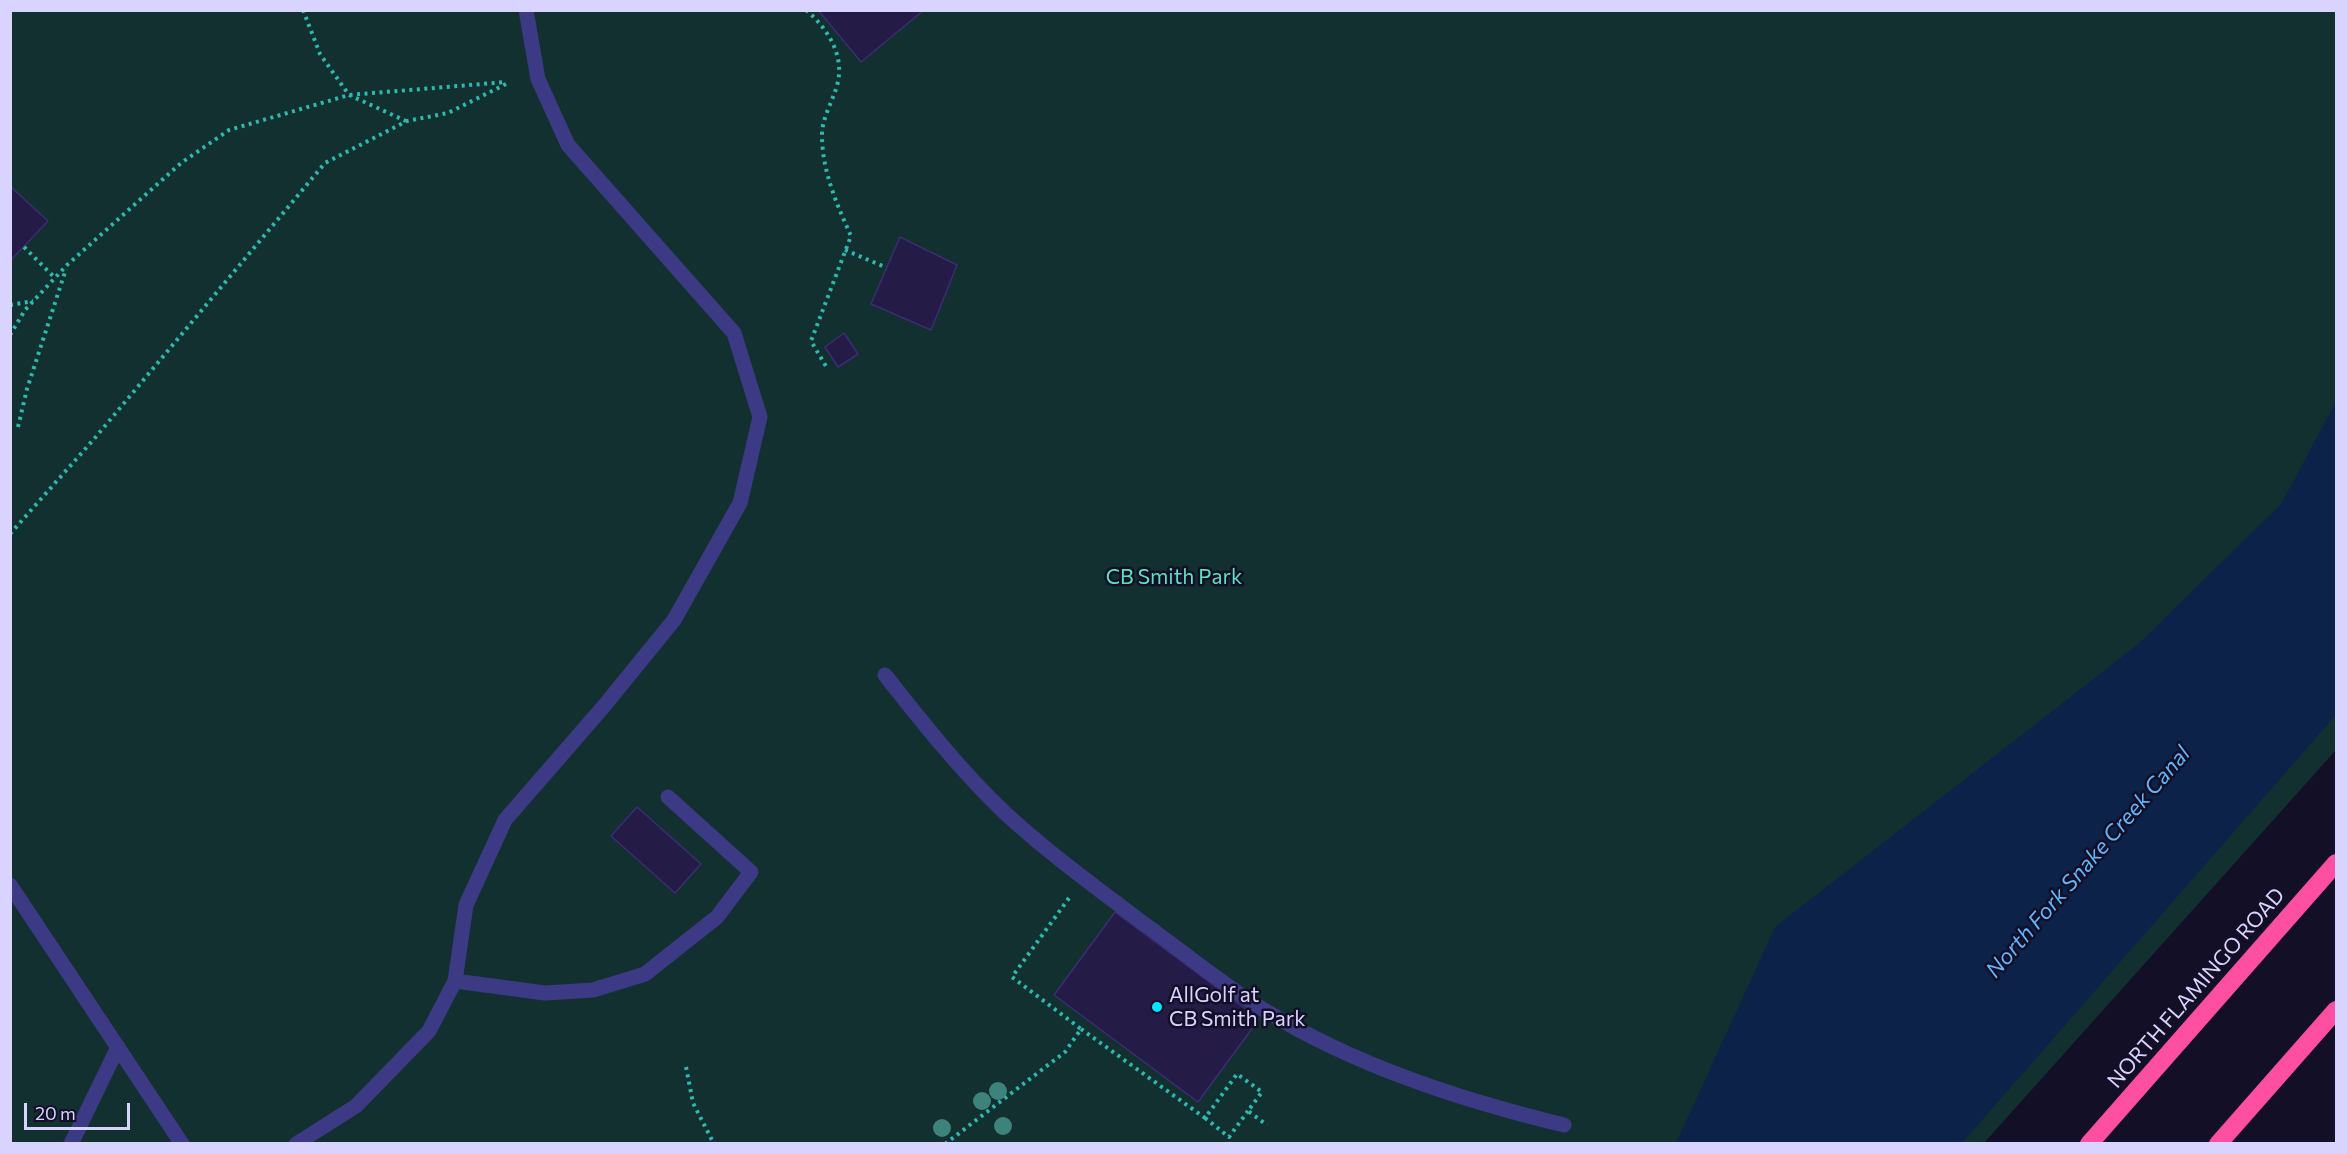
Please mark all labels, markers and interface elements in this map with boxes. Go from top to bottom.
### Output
park label: CB Smith Park [1106,564,1242,590]
water label: North Fork Snake Creek Canal [1980,741,2196,983]
street label: NORTH FLAMINGO ROAD [2102,883,2290,1093]
place label: AllGolf at CB Smith Park [1169,982,1306,1032]
marker: AllGolf at CB Smith Park [1150,1000,1164,1014]
scale bar [27,1091,134,1129]
text: 20 m [35,1102,76,1124]

